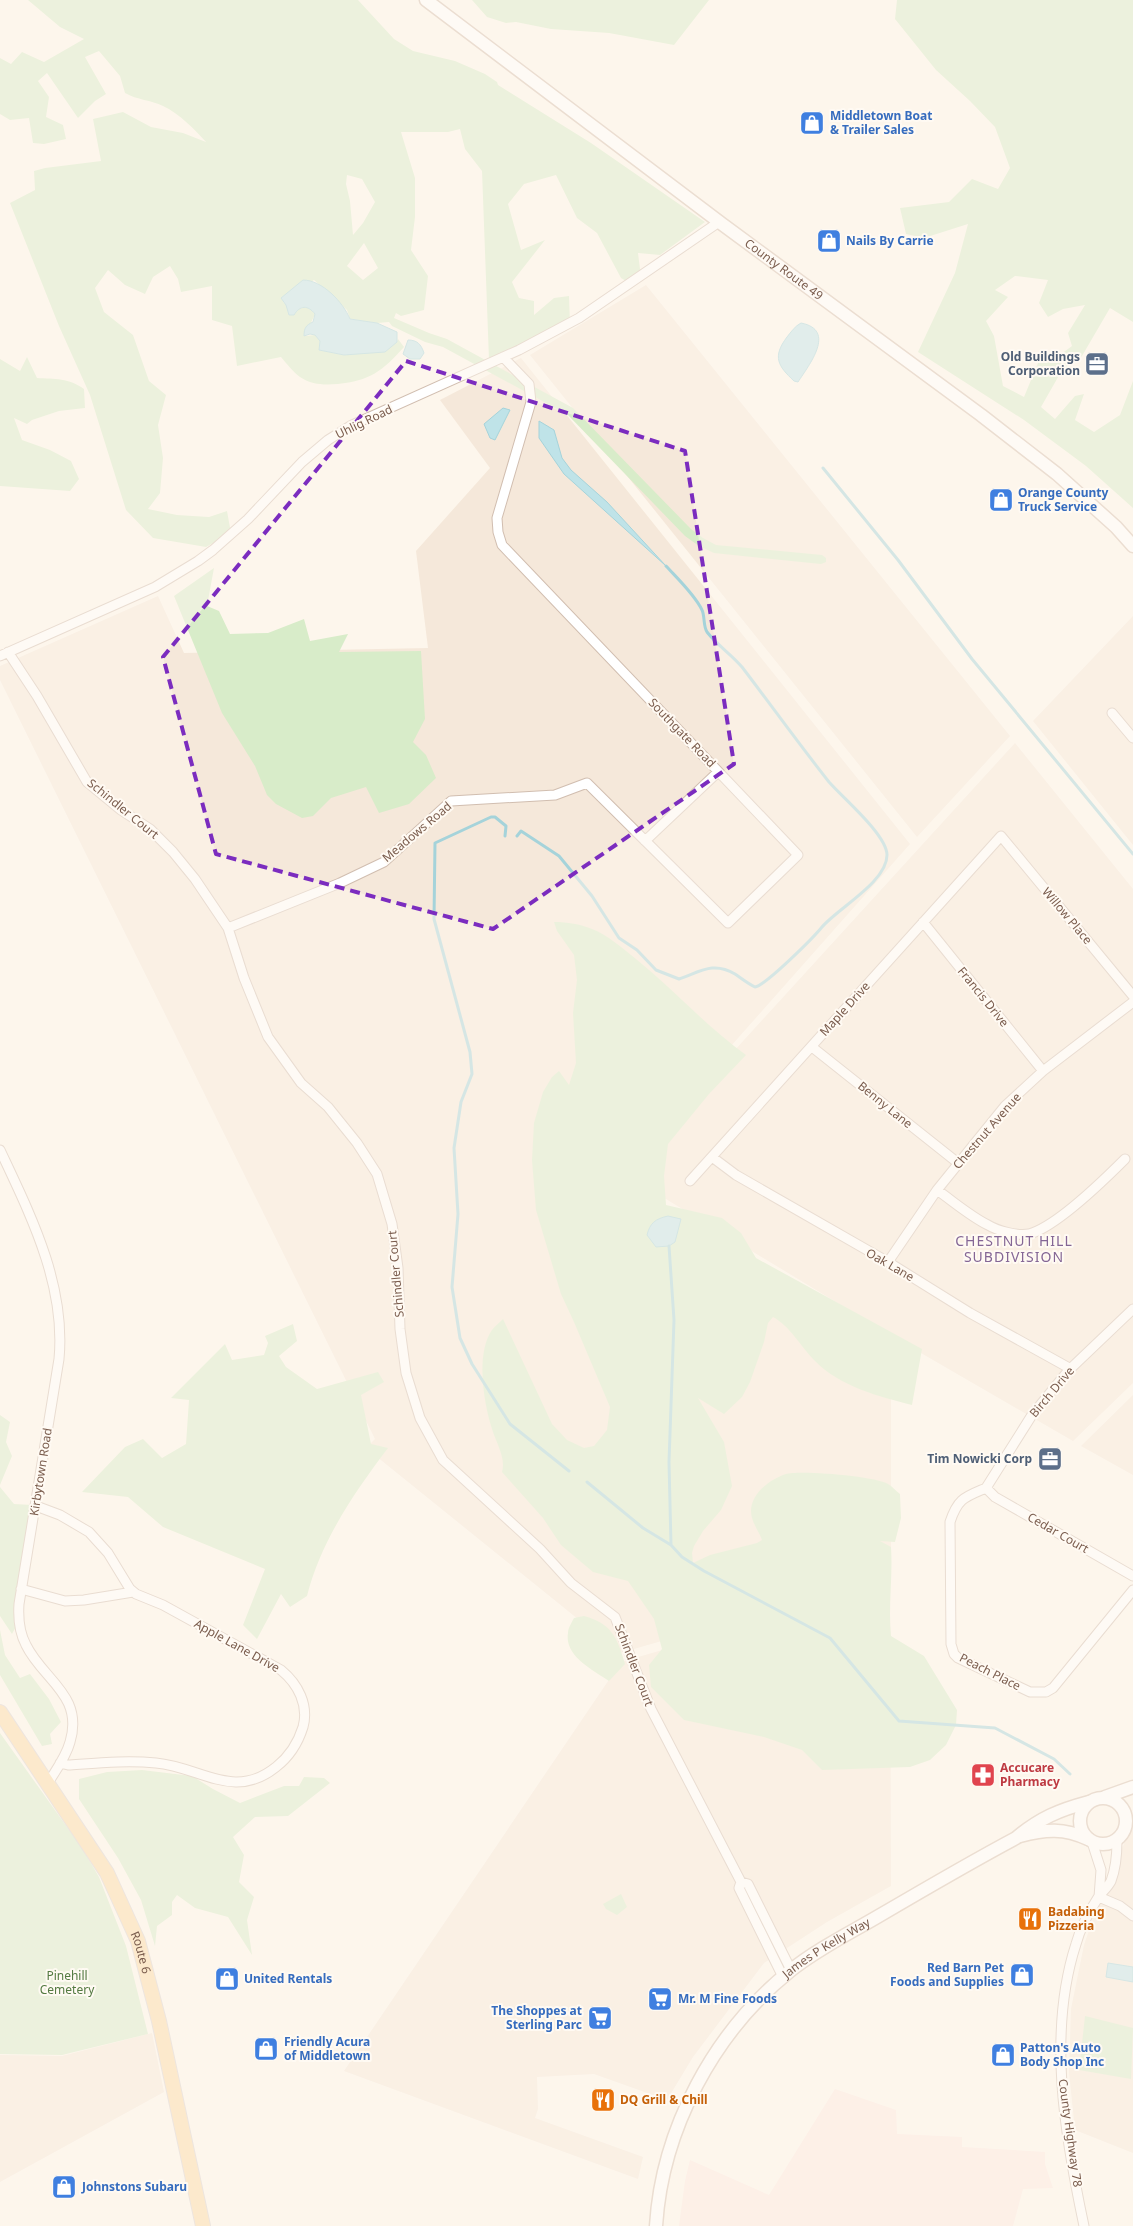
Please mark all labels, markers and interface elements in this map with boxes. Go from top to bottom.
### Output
place label: Middletown Boat & Trailer Sales [830,107,932,138]
shop icon: Middletown Boat & Trailer Sales [799,110,825,136]
shop icon: Nails By Carrie [816,228,842,254]
place label: Nails By Carrie [846,232,934,249]
street label: County Route 49 [741,235,827,304]
place label: Old Buildings Corporation [1001,348,1080,379]
office icon: Old Buildings Corporation [1084,351,1110,377]
street label: Uhlig Road [332,400,395,443]
place label: Orange County Truck Service [1018,484,1108,515]
shop icon: Orange County Truck Service [988,487,1014,513]
street label: Southgate Road [645,694,720,771]
street label: Schindler Court [84,775,163,843]
street label: Meadows Road [378,797,455,866]
street label: Willow Place [1038,884,1096,948]
street label: Francis Drive [954,963,1013,1030]
street label: Maple Drive [816,978,874,1039]
street label: Benny Lane [854,1077,916,1132]
street label: Chestnut Avenue [949,1089,1025,1173]
street label: Schindler Court [383,1229,408,1318]
district label: CHESTNUT HILL SUBDIVISION [955,1231,1073,1266]
street label: Oak Lane [863,1244,918,1285]
street label: Birch Drive [1025,1362,1078,1421]
street label: Kirbytown Road [25,1427,56,1517]
office icon: Tim Nowicki Corp [1037,1446,1063,1472]
place label: Tim Nowicki Corp [927,1450,1032,1467]
street label: Cedar Court [1025,1508,1093,1557]
street label: Apple Lane Drive [191,1615,283,1676]
street label: Schindler Court [611,1621,658,1709]
street label: Peach Place [957,1649,1024,1694]
place label: Accucare Pharmacy [1000,1759,1060,1790]
pharmacy icon: Accucare Pharmacy [970,1762,996,1788]
place label: Badabing Pizzeria [1048,1903,1105,1934]
restaurant icon: Badabing Pizzeria [1017,1906,1043,1932]
street label: James P Kelly Way [778,1913,874,1983]
street label: Route 6 [127,1928,155,1976]
place label: Red Barn Pet Foods and Supplies [890,1959,1004,1990]
shop icon: Red Barn Pet Foods and Supplies [1009,1962,1035,1988]
shop icon: United Rentals [214,1966,240,1992]
park label: Pinehill Cemetery [40,1967,95,1998]
place label: United Rentals [244,1970,332,1987]
supermarket icon: Mr. M Fine Foods [647,1986,673,2012]
place label: Mr. M Fine Foods [678,1990,777,2007]
place label: The Shoppes at Sterling Parc [491,2002,582,2033]
supermarket icon: The Shoppes at Sterling Parc [587,2005,613,2031]
place label: Friendly Acura of Middletown [284,2033,371,2064]
shop icon: Friendly Acura of Middletown [253,2036,279,2062]
place label: Patton's Auto Body Shop Inc [1020,2039,1104,2070]
shop icon: Patton's Auto Body Shop Inc [990,2042,1016,2068]
street label: County Highway 78 [1054,2078,1087,2188]
restaurant icon: DQ Grill & Chill [590,2087,616,2113]
place label: DQ Grill & Chill [620,2091,708,2108]
shop icon: Johnstons Subaru [51,2174,77,2200]
place label: Johnstons Subaru [81,2178,187,2195]

